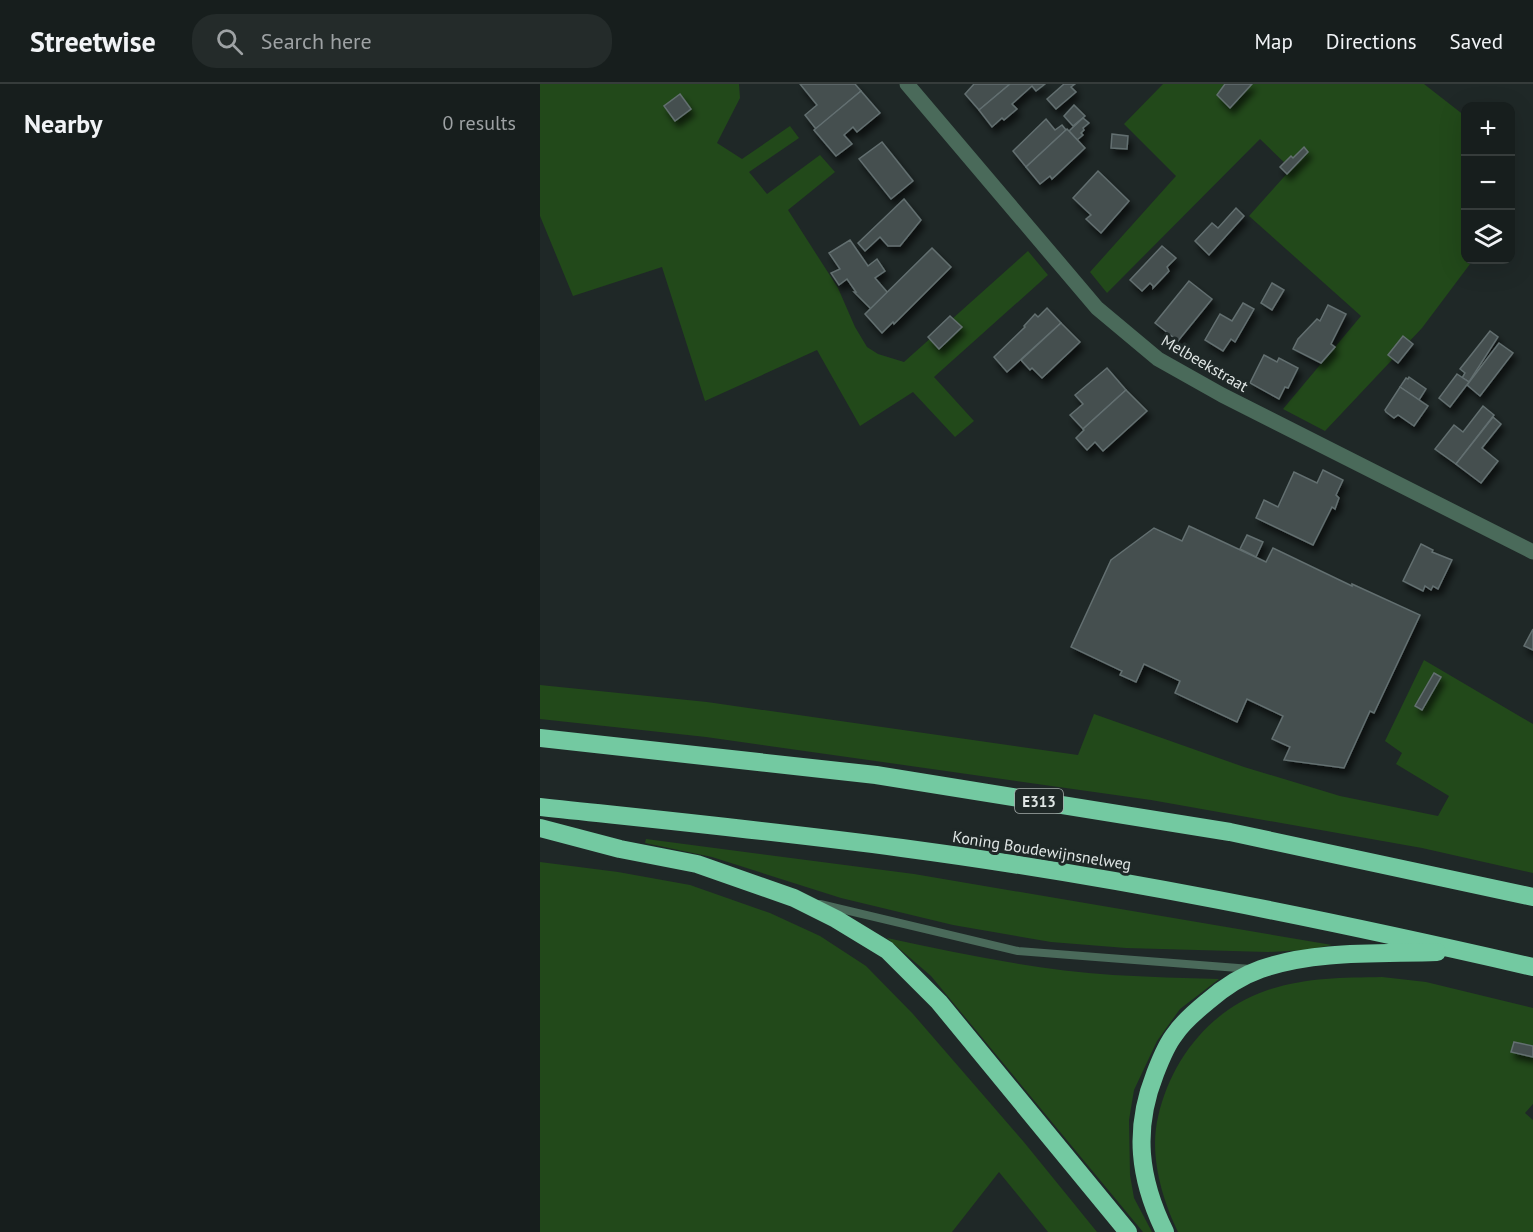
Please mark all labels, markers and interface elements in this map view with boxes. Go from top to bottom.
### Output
search box [192,14,612,68]
text: Streetwise [30,23,156,60]
icon: search [213,25,246,58]
text: Search here [261,27,372,55]
text: Map [1254,28,1293,55]
text: Directions [1326,28,1417,55]
text: Saved [1450,28,1503,55]
map controls [1461,102,1515,264]
button: + [1461,102,1515,156]
text: Nearby [24,107,102,140]
text: 0 results [443,110,516,136]
button: − [1461,156,1515,210]
button: layers [1461,210,1515,264]
street label: Melbeekstraat [1158,330,1252,396]
road number: E313 [1015,789,1063,813]
street label: Koning Boudewijnsnelweg [951,826,1133,874]

